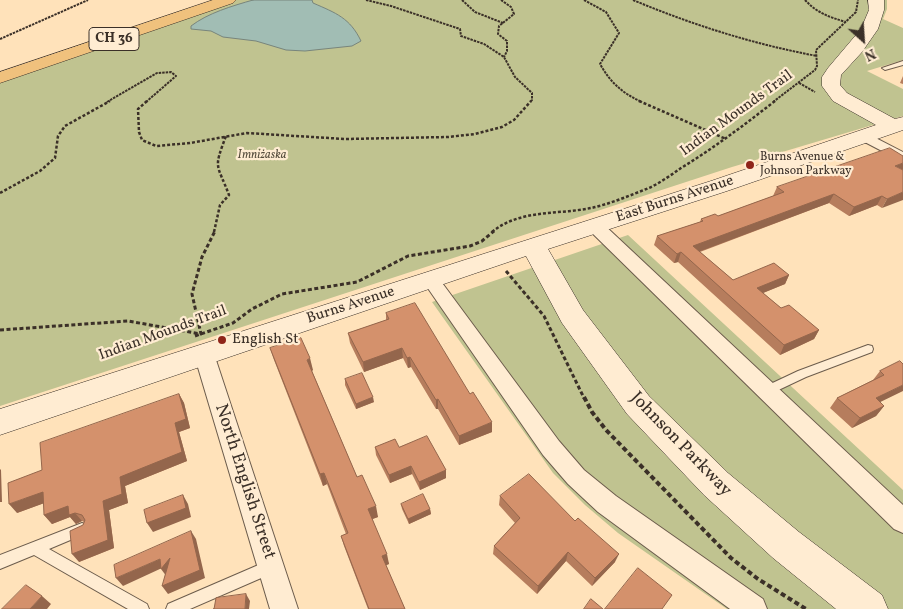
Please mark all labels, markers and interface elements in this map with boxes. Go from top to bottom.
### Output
north arrow [838,15,888,65]
road number: CH 36 [89,28,139,50]
text: N [861,43,879,65]
street label: Indian Mounds Trail [677,67,797,161]
park label: Imniżaska [238,149,286,163]
place label: Burns Avenue & Johnson Parkway [760,151,852,179]
marker: Burns Avenue & Johnson Parkway [744,159,756,171]
street label: East Burns Avenue [614,172,736,228]
street label: Burns Avenue [305,283,397,329]
street label: Indian Mounds Trail [97,303,229,365]
place label: English St [232,331,299,349]
marker: English St [216,334,228,346]
street label: Johnson Parkway [625,388,735,502]
street label: North English Street [209,402,279,562]

